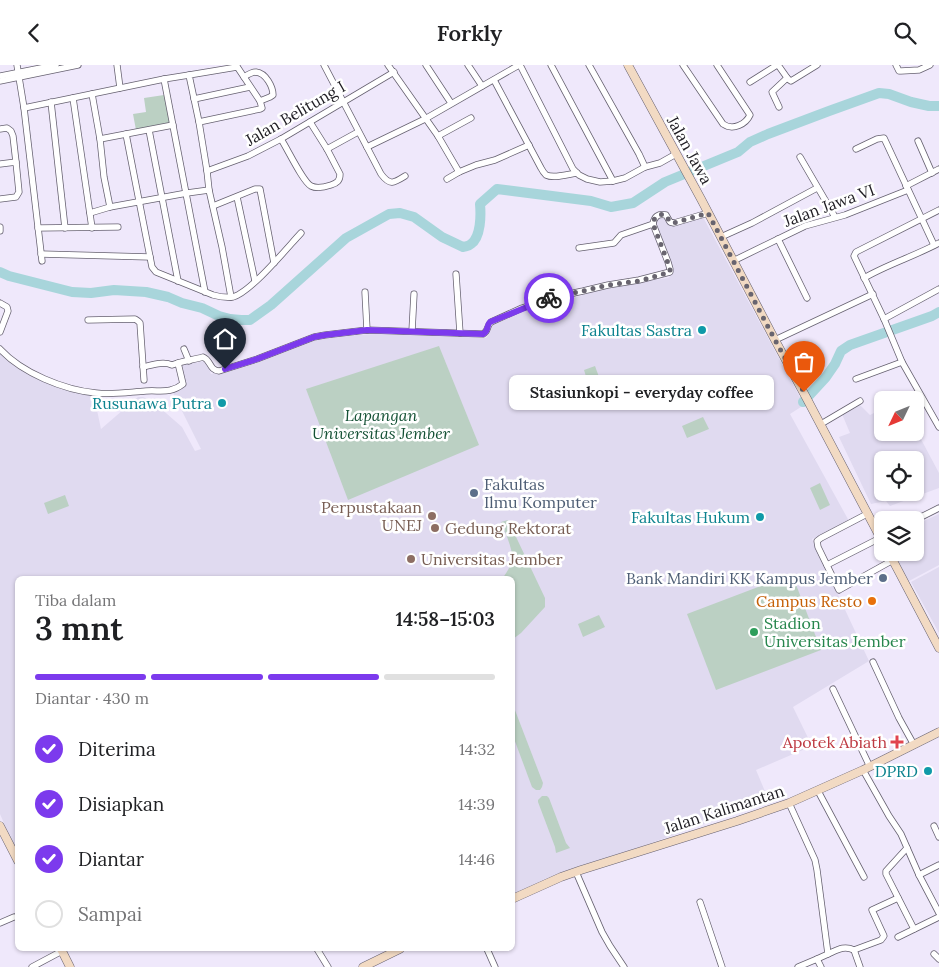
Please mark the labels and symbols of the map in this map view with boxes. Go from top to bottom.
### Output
street label: Jalan Belitung I [241,76,349,150]
street label: Jalan Jawa [663,111,717,188]
street label: Jalan Jawa VI [780,179,877,231]
courier [524,273,574,323]
pin [204,318,246,369]
place label: Fakultas Sastra [581,320,692,340]
marker: Fakultas Sastra [696,324,708,336]
pin [783,341,825,392]
callout: Stasiunkopi - everyday coffee [509,375,774,409]
north arrow [874,391,924,441]
place label: Rusunawa Putra [92,393,212,413]
marker: Rusunawa Putra [216,397,228,409]
park label: Lapangan Universitas Jember [312,405,451,443]
place label: Fakultas Ilmu Komputer [484,474,597,512]
marker: Fakultas Ilmu Komputer [468,487,480,499]
place label: Perpustakaan UNEJ [321,497,422,535]
place label: Fakultas Hukum [631,507,750,527]
marker: Perpustakaan UNEJ [426,510,438,522]
marker: Fakultas Hukum [754,511,766,523]
place label: Gedung Rektorat [445,518,572,538]
marker: Gedung Rektorat [429,522,441,534]
place label: Universitas Jember [421,549,563,569]
marker: Universitas Jember [405,553,417,565]
place label: Bank Mandiri KK Kampus Jember [626,568,873,588]
marker: Bank Mandiri KK Kampus Jember [877,572,889,584]
place label: Campus Resto [756,591,862,611]
marker: Campus Resto [866,595,878,607]
place label: Stadion Universitas Jember [764,613,906,651]
marker: Stadion Universitas Jember [748,626,760,638]
place label: Apotek Abiath [782,732,887,752]
marker: Apotek Abiath [891,736,903,748]
place label: DPRD [875,761,918,781]
marker: DPRD [922,765,934,777]
street label: Jalan Kalimantan [661,780,787,838]

